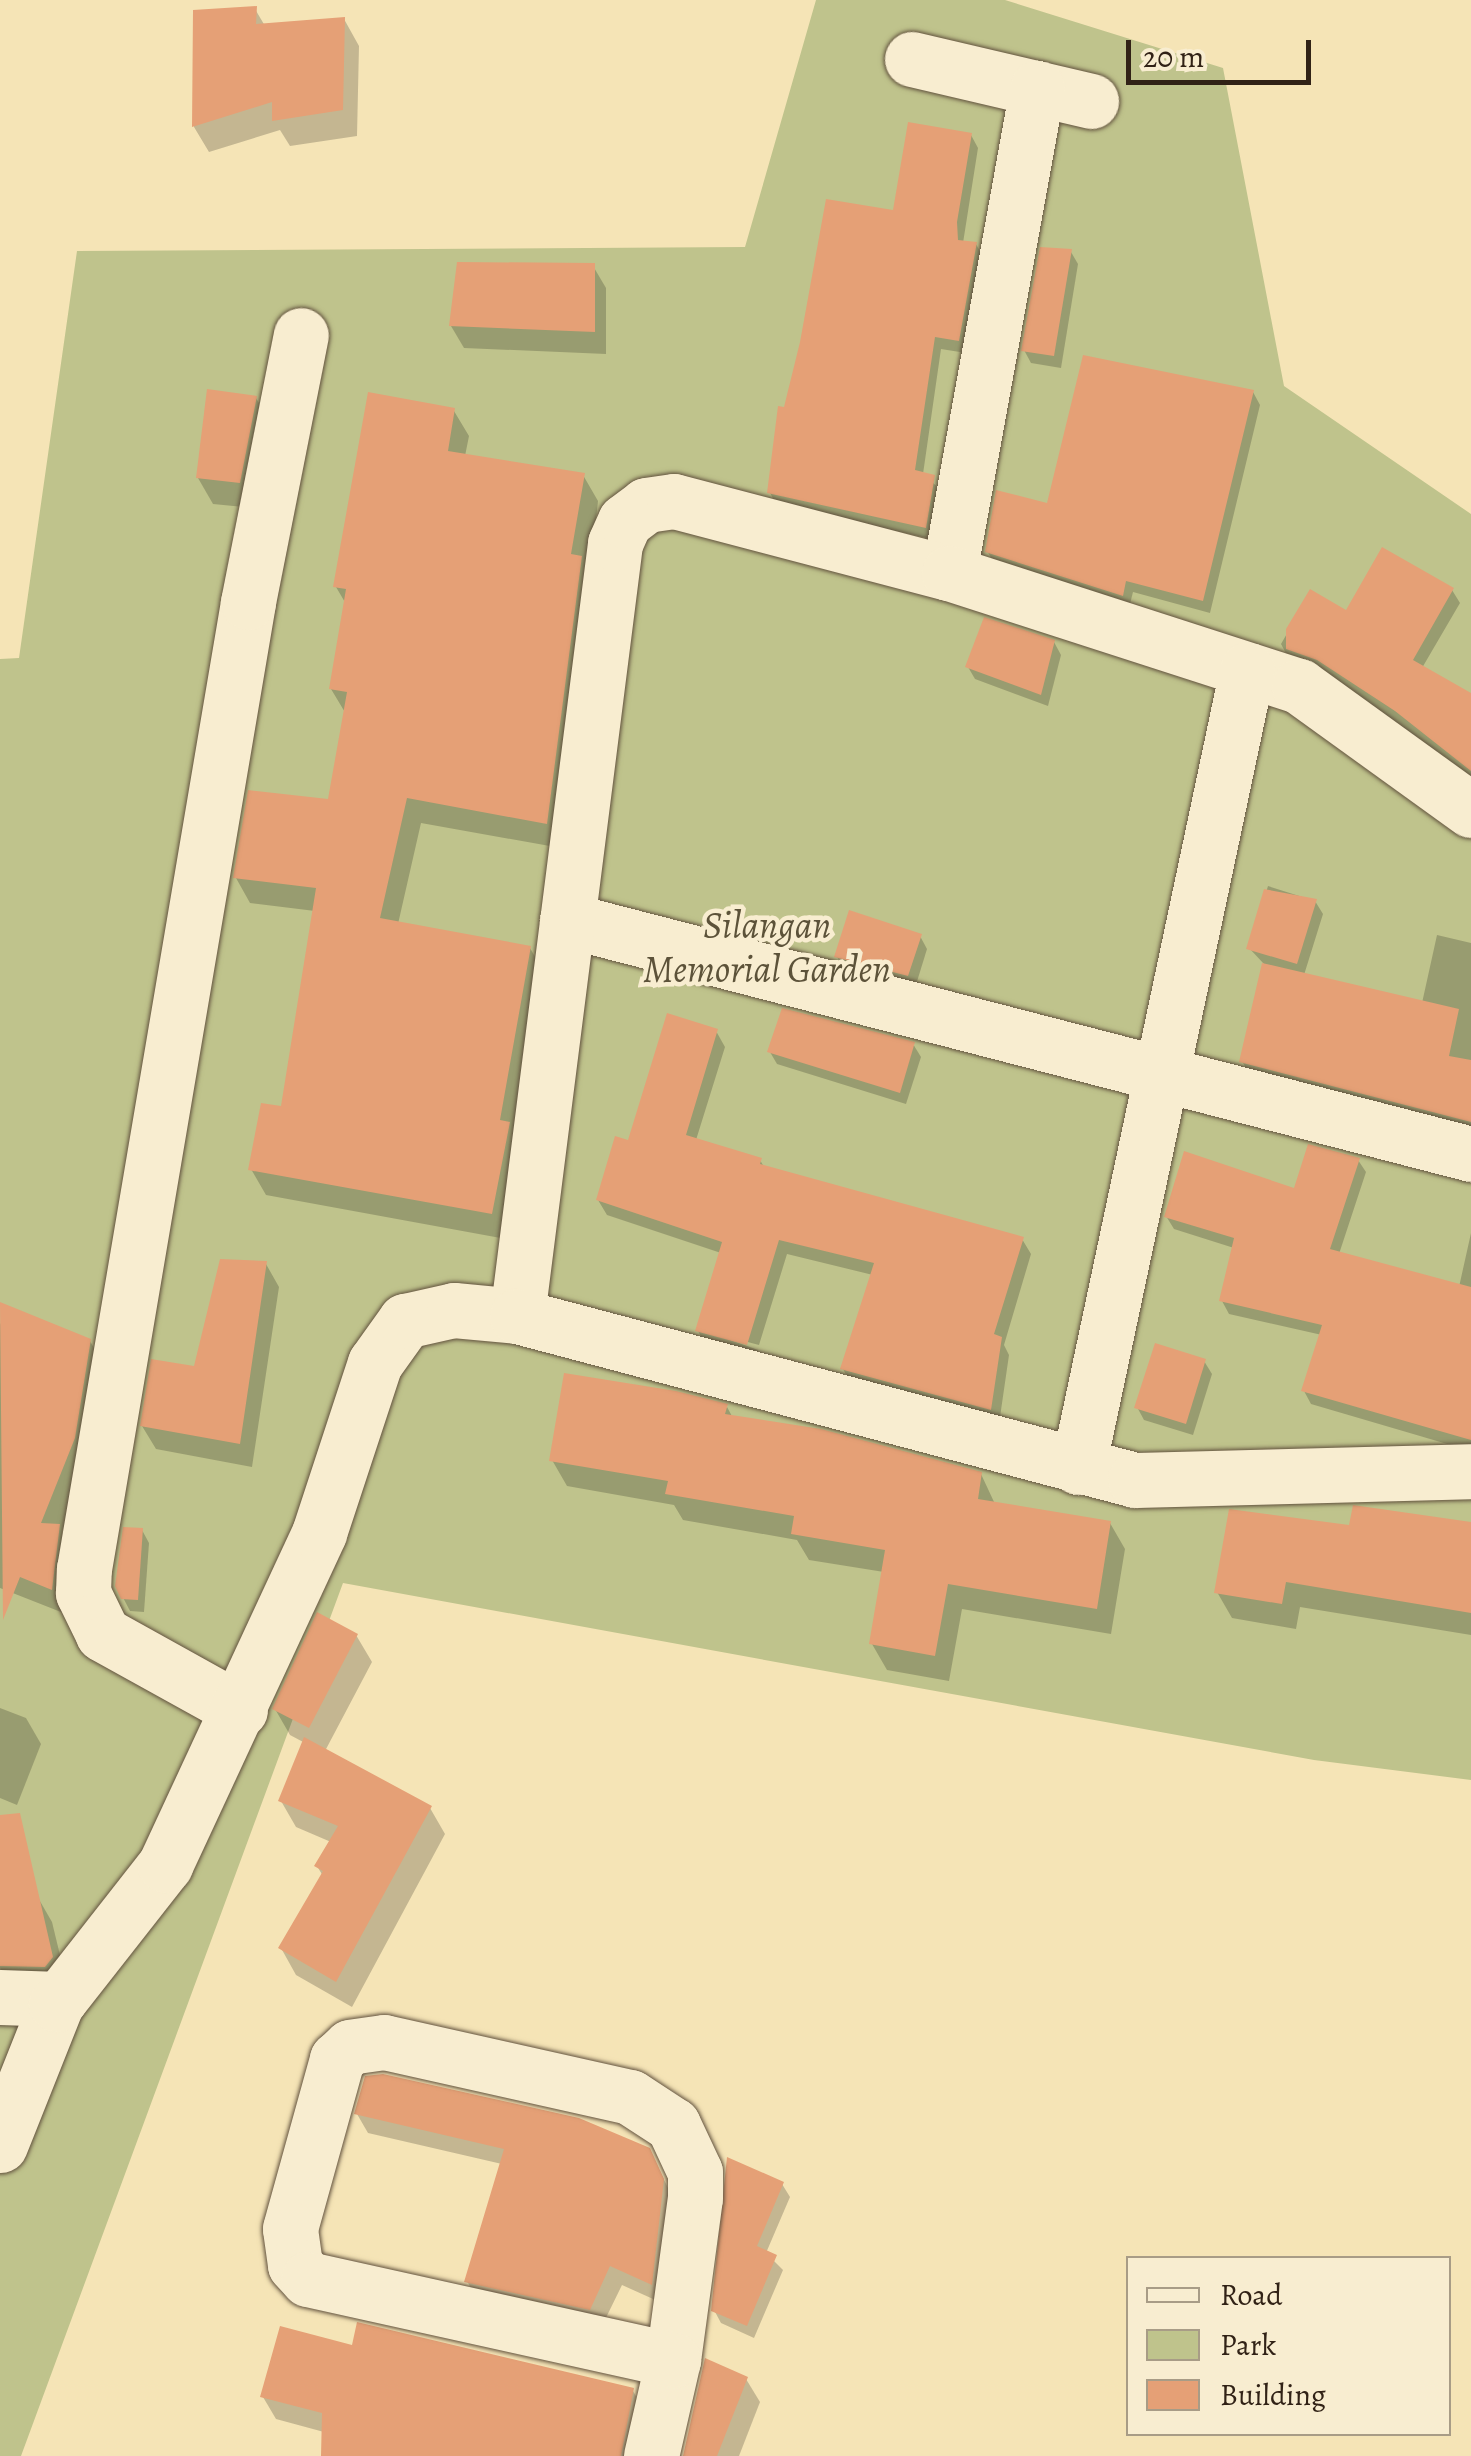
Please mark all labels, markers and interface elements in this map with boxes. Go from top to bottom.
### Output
scale bar [1131,20,1316,82]
text: 20 m [1143,37,1204,77]
park label: Silangan Memorial Garden [643,903,891,992]
legend [1126,2256,1451,2436]
text: Road [1220,2275,1282,2315]
text: Park [1220,2325,1276,2365]
text: Building [1220,2375,1326,2415]

